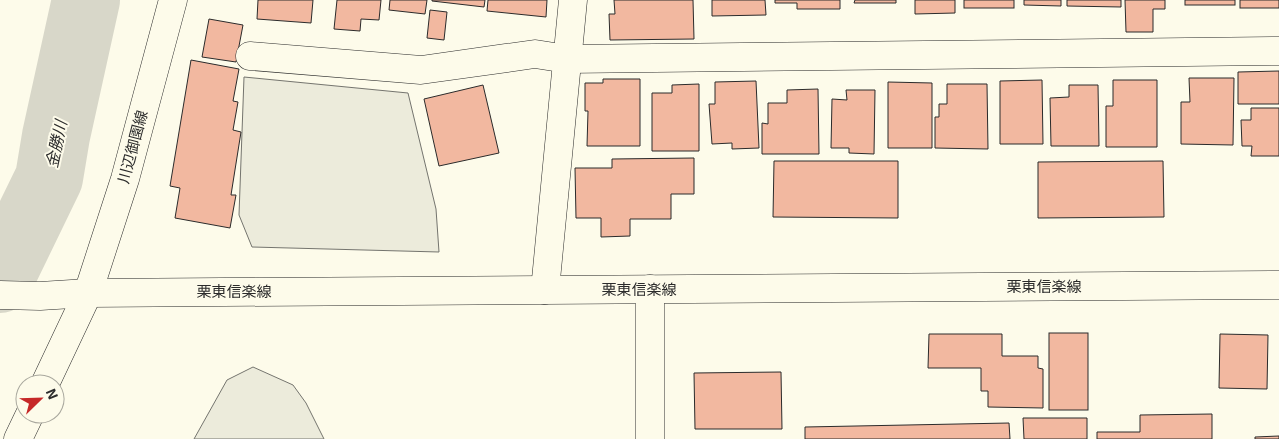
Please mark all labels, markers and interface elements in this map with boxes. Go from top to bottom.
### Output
street label: 川辺御園線 [114,108,150,185]
water label: 金勝川 [41,116,70,169]
street label: 栗東信楽線 [1006,277,1082,295]
street label: 栗東信楽線 [601,280,677,298]
street label: 栗東信楽線 [196,282,272,300]
north arrow [15,374,65,424]
text: N [43,386,62,402]

